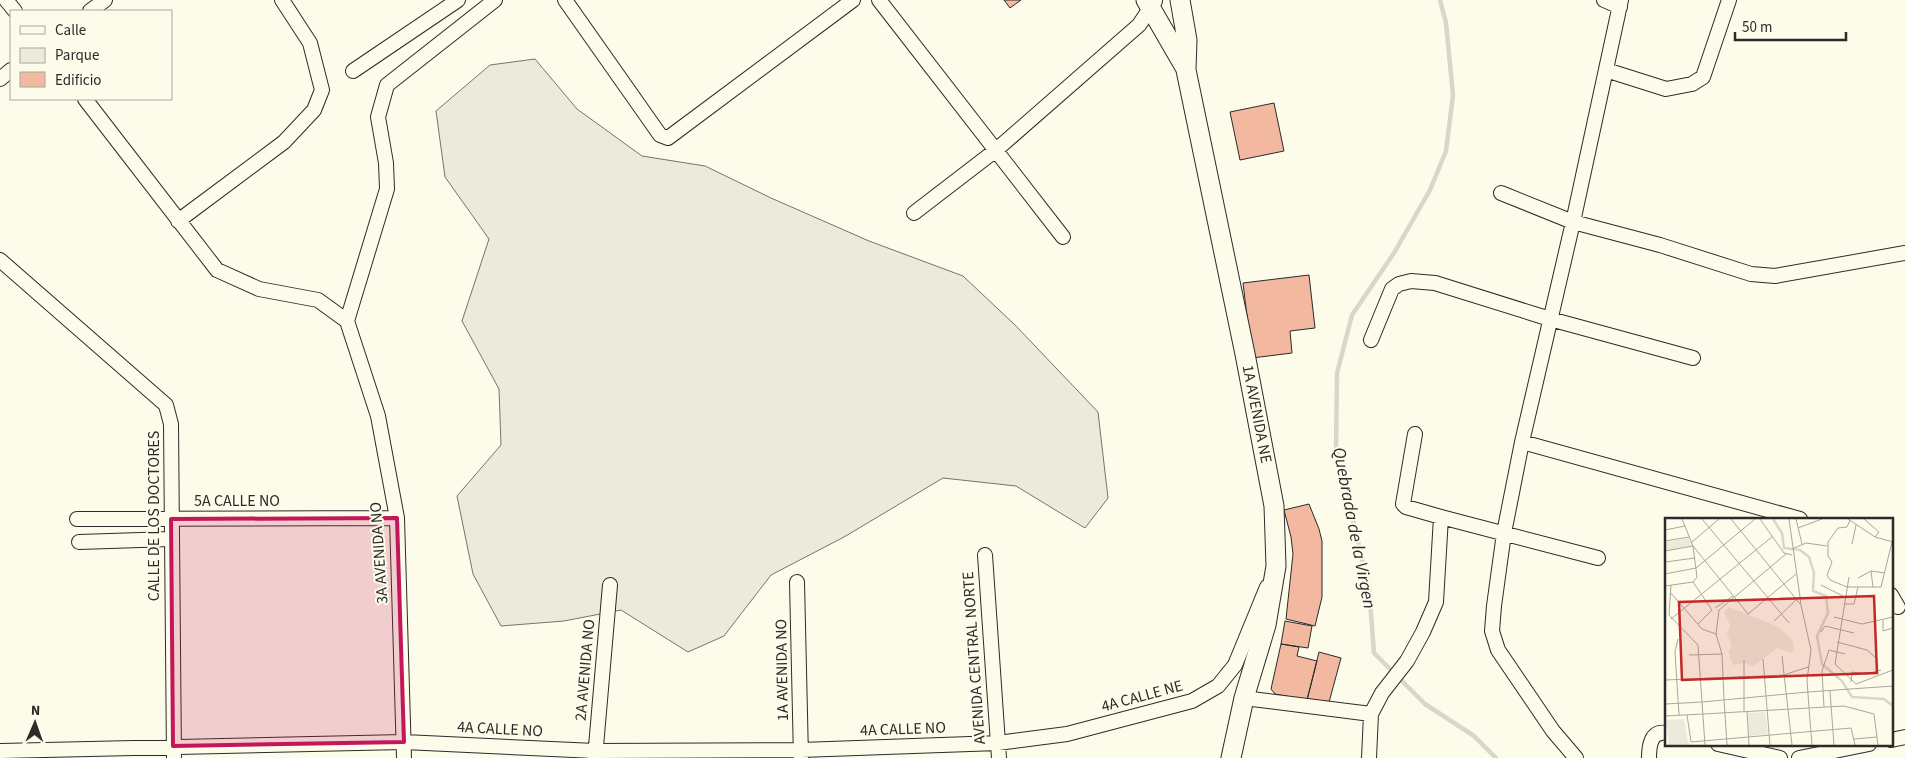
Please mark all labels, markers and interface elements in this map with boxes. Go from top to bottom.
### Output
legend [10,10,172,100]
scale bar [1735,10,1846,42]
text: 50 m [1742,17,1772,38]
text: Calle [55,20,86,41]
text: Parque [55,45,99,66]
text: Edificio [55,70,102,91]
street label: 1A AVENIDA NE [1237,363,1277,465]
street label: CALLE DE LOS DOCTORES [143,431,165,601]
water label: Quebrada de la Virgen [1326,445,1382,611]
street label: 5A CALLE NO [194,490,280,512]
street label: 3A AVENIDA NO [364,501,394,605]
inset map [1665,518,1892,746]
street label: AVENIDA CENTRAL NORTE [957,571,991,745]
street label: 2A AVENIDA NO [570,618,600,722]
street label: 1A AVENIDA NO [770,619,794,721]
street label: 4A CALLE NE [1099,675,1185,717]
north arrow [10,698,60,748]
text: N [30,701,40,721]
street label: 4A CALLE NO [457,716,543,742]
street label: 4A CALLE NO [860,717,946,741]

